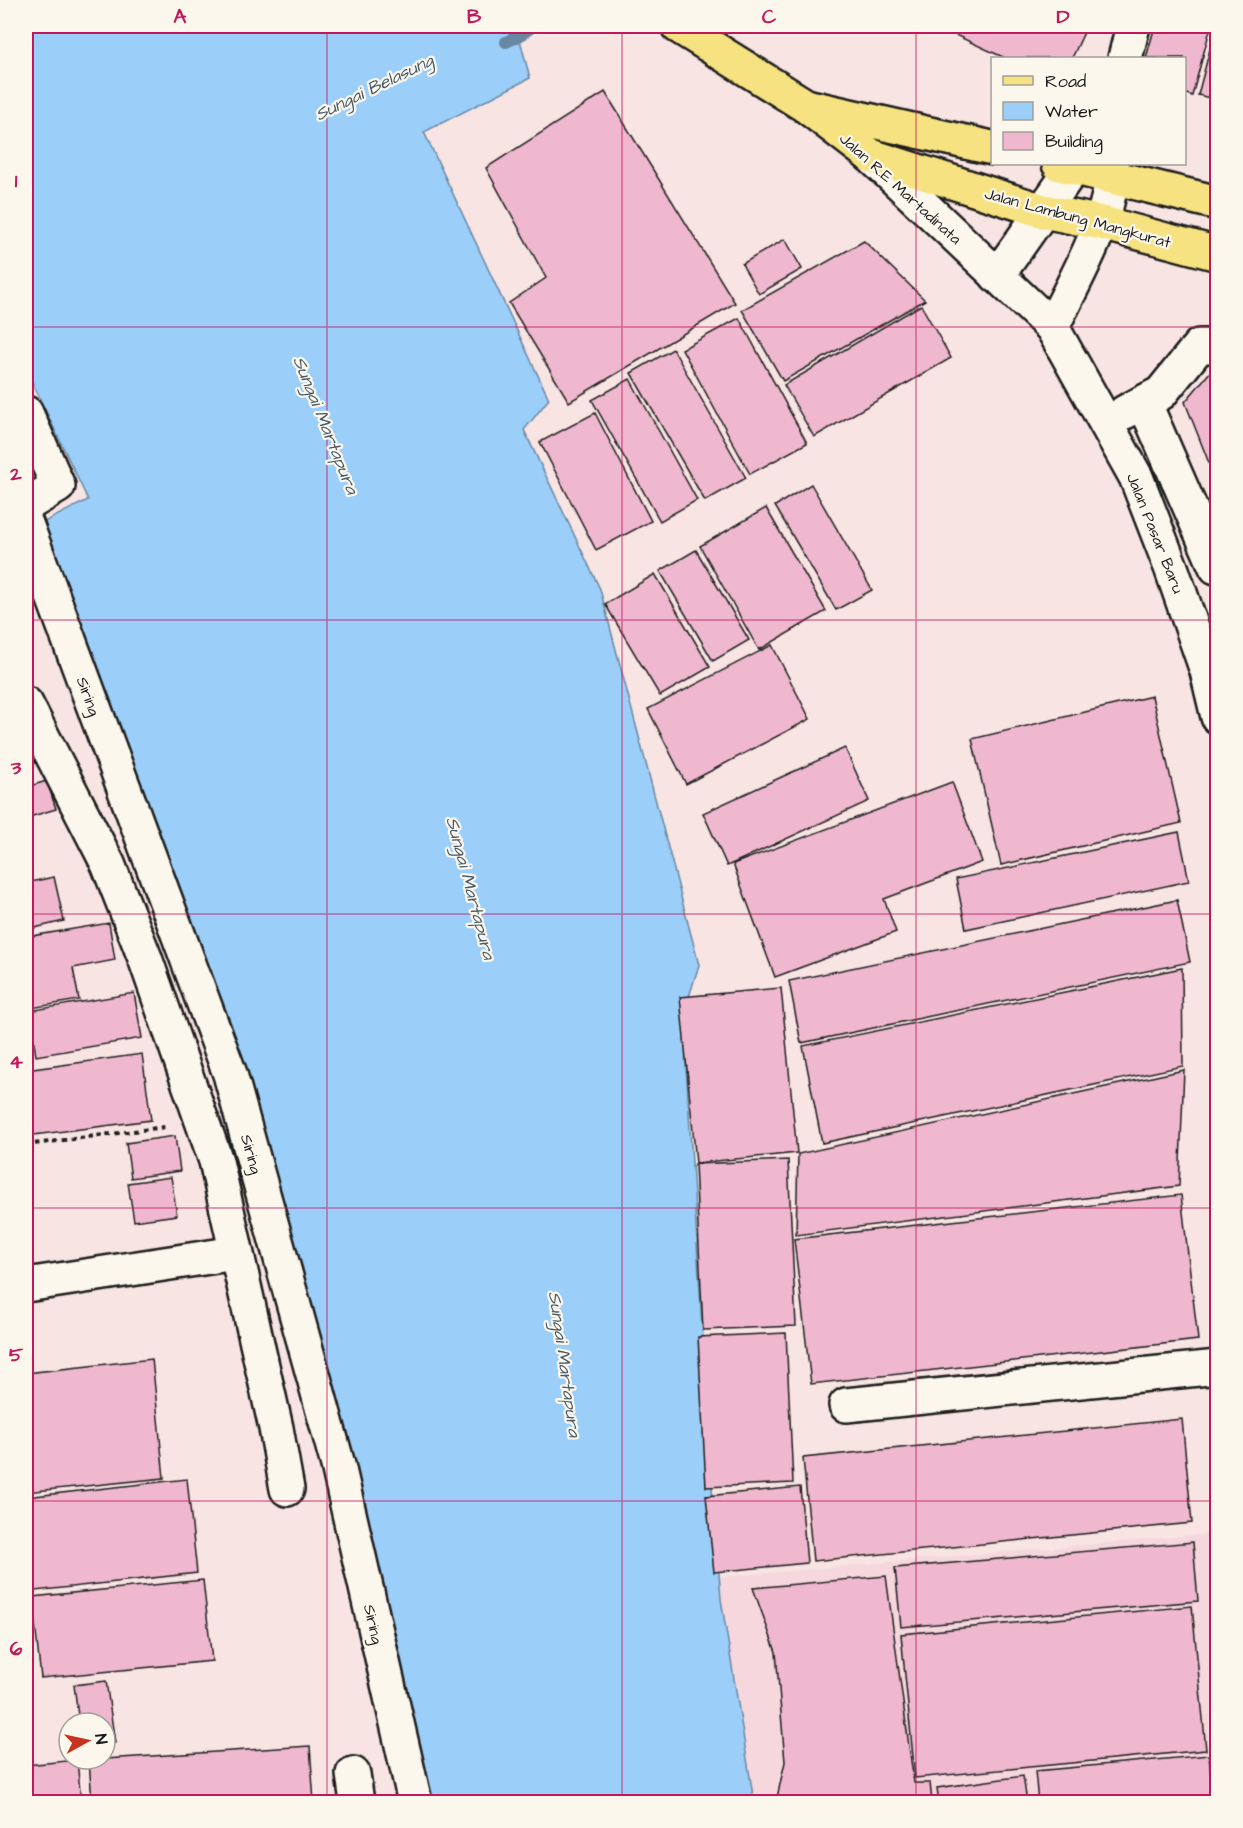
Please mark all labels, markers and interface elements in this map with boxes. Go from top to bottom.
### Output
text: A [174,3,187,31]
text: B [467,3,482,31]
text: C [762,3,777,31]
text: D [1057,3,1070,31]
water label: Sungai Belasung [311,47,440,128]
legend [991,57,1186,165]
text: Road [1045,69,1086,94]
text: Water [1045,99,1098,124]
street label: Jalan R.E Martadinata [834,128,966,250]
text: Building [1045,129,1103,155]
text: 1 [15,167,18,195]
street label: Jalan Lambung Mangkurat [982,182,1174,255]
water label: Sungai Martapura [286,352,365,499]
text: 2 [9,460,22,488]
street label: Jalan Pasar Baru [1121,470,1189,597]
street label: Siring [70,674,105,719]
text: 3 [10,754,22,782]
water label: Sungai Martapura [438,814,502,963]
text: 4 [9,1048,23,1076]
street label: Siring [234,1132,267,1177]
water label: Sungai Martapura [541,1290,587,1439]
text: 5 [9,1341,24,1369]
street label: Siring [357,1602,388,1647]
text: 6 [10,1635,23,1663]
north arrow [57,1711,117,1771]
text: N [89,1733,112,1746]

